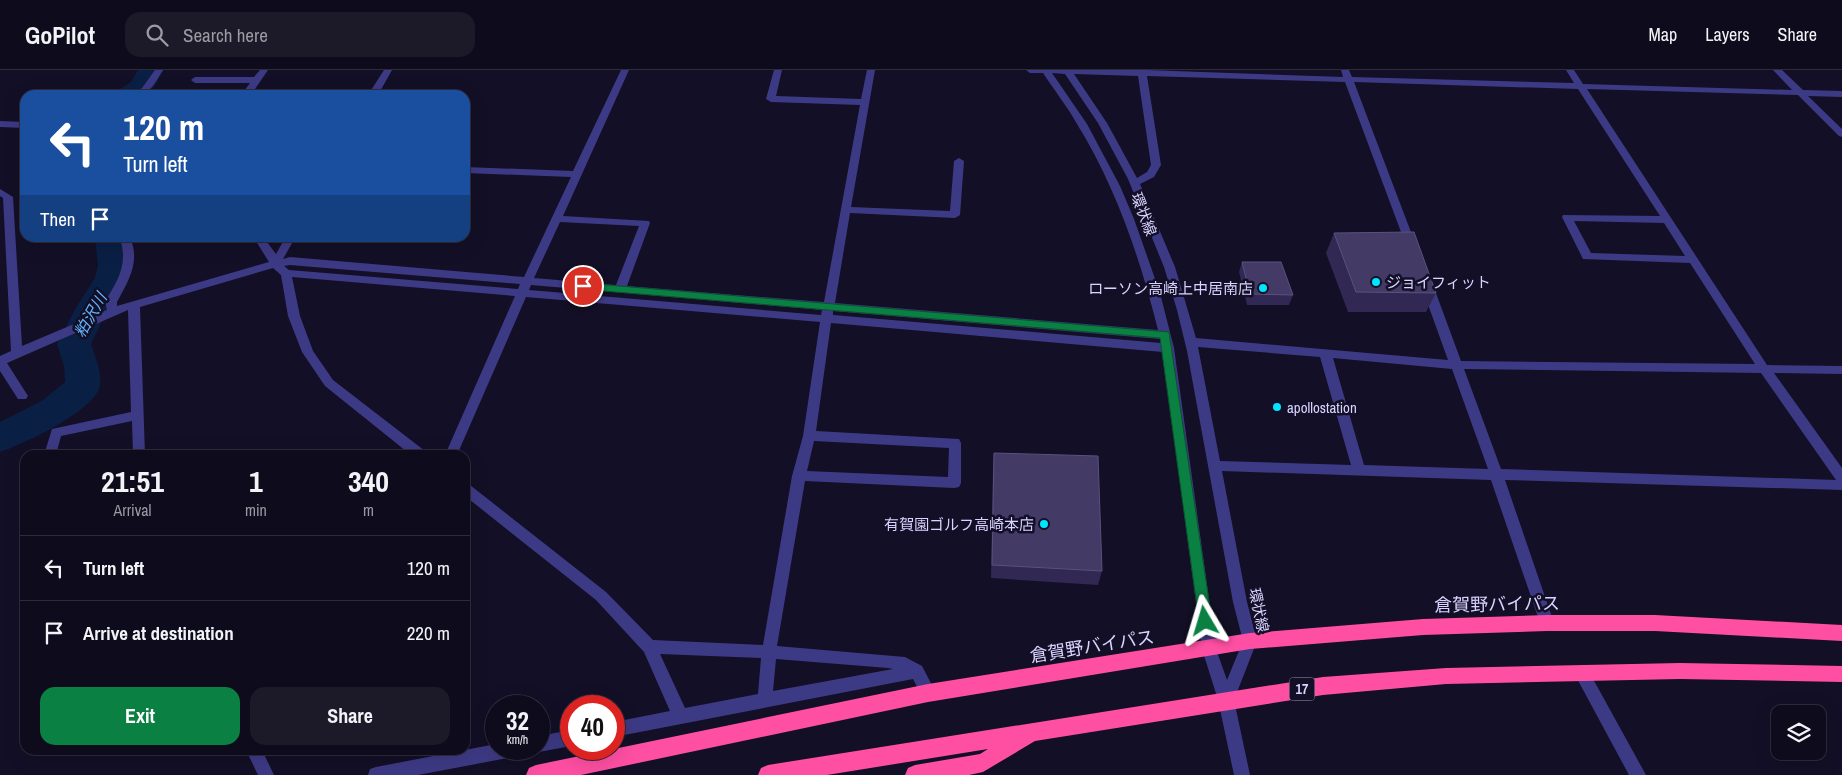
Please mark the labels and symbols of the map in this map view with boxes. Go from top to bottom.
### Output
street label: 環状線 [1126,189,1162,239]
pin [562,265,604,307]
place label: ジョイフィット [1386,272,1491,293]
marker: ジョイフィット [1370,276,1382,288]
place label: ローソン高崎上中居南店 [1088,278,1253,299]
marker: ローソン高崎上中居南店 [1257,282,1269,294]
water label: 粕沢川 [68,287,113,341]
place label: apollostation [1287,397,1357,418]
marker: apollostation [1271,401,1283,413]
place label: 有賀園ゴルフ高崎本店 [884,514,1034,535]
marker: 有賀園ゴルフ高崎本店 [1038,518,1050,530]
street label: 環状線 [1244,586,1274,634]
street label: 倉賀野バイパス [1434,590,1560,618]
position arrow [1178,594,1230,646]
street label: 倉賀野バイパス [1028,624,1156,668]
road number: 17 [1290,678,1314,700]
speed limit sign: 40 [560,695,625,760]

